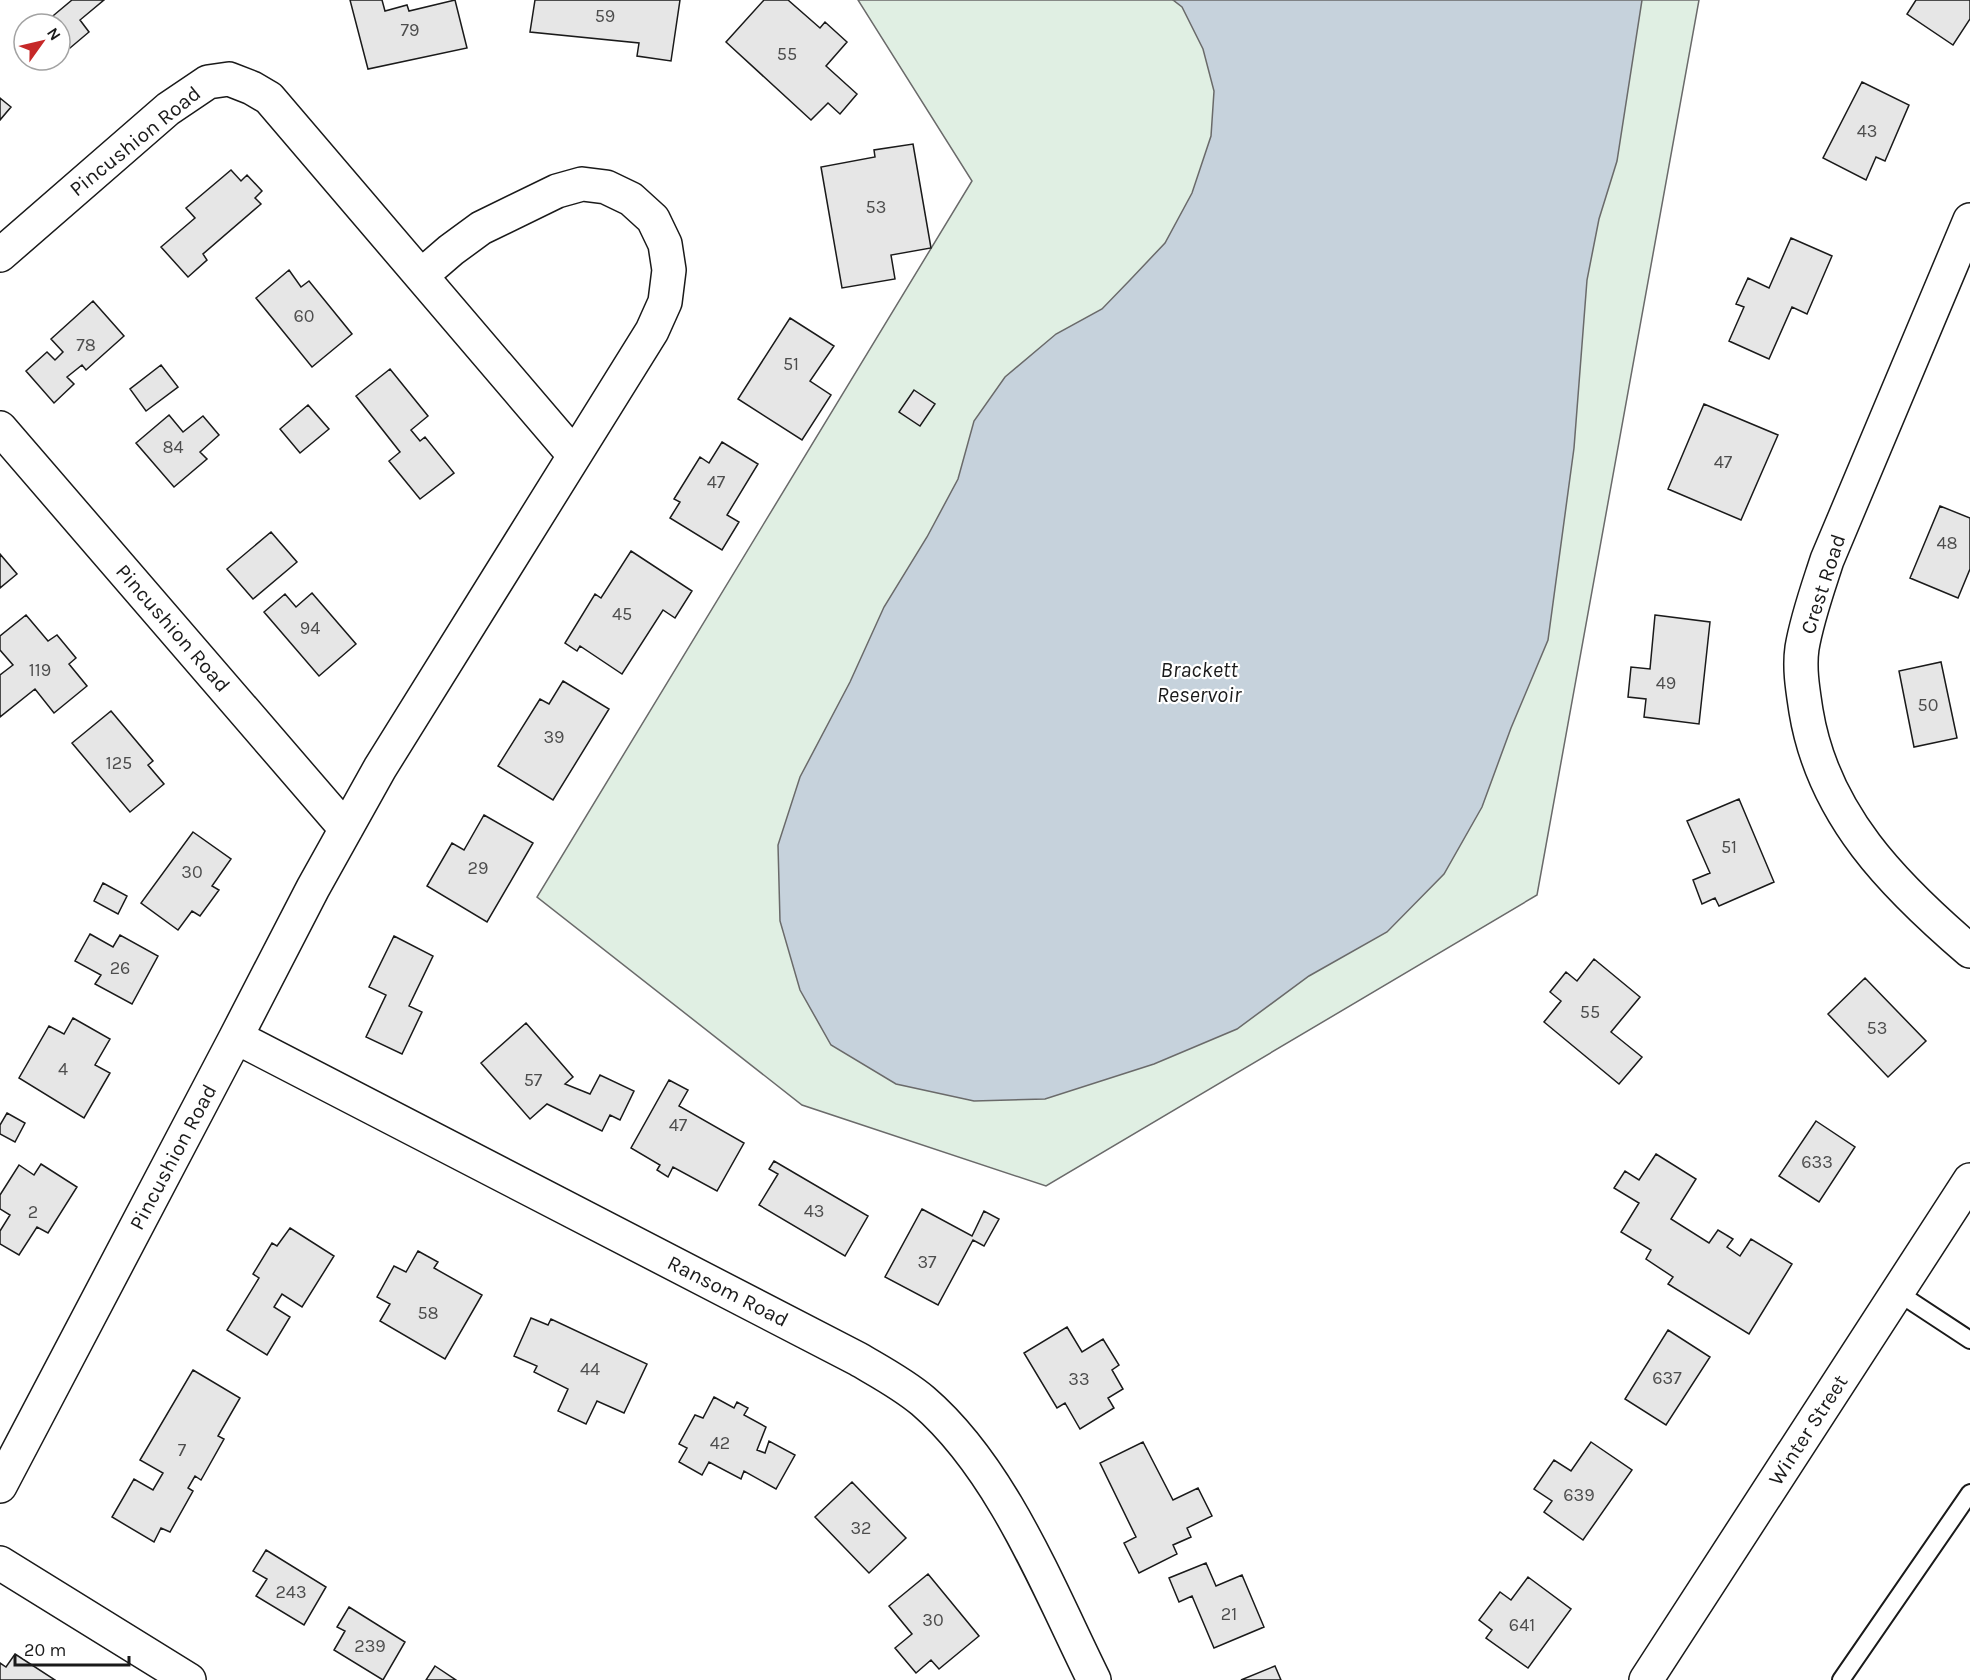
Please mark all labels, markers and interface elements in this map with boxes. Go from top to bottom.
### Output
house number: 59 [595,5,615,27]
north arrow [12,12,72,72]
house number: 79 [401,19,419,41]
text: N [43,24,65,44]
house number: 55 [777,43,797,65]
street label: Pincushion Road [65,81,205,201]
house number: 43 [1857,120,1877,142]
house number: 53 [866,196,886,218]
house number: 60 [294,305,315,327]
house number: 78 [76,334,96,356]
house number: 51 [783,353,799,375]
house number: 84 [162,436,184,458]
house number: 47 [1714,451,1733,473]
house number: 47 [707,471,726,493]
street label: Crest Road [1796,531,1850,637]
house number: 48 [1936,532,1958,554]
street label: Pincushion Road [111,559,235,697]
house number: 45 [612,603,632,625]
house number: 94 [300,617,320,639]
water label: Brackett Reservoir [1157,657,1243,708]
house number: 119 [29,659,51,681]
house number: 49 [1656,672,1676,694]
house number: 50 [1918,694,1938,716]
house number: 39 [543,726,565,748]
house number: 125 [106,752,132,774]
house number: 51 [1721,836,1737,858]
house number: 29 [468,857,488,879]
house number: 30 [181,861,203,883]
house number: 26 [110,957,130,979]
house number: 55 [1580,1001,1600,1023]
house number: 53 [1867,1017,1887,1039]
house number: 4 [58,1058,68,1080]
house number: 57 [524,1069,543,1091]
street label: Pincushion Road [124,1080,222,1234]
house number: 47 [669,1114,688,1136]
house number: 633 [1801,1151,1833,1173]
house number: 43 [804,1200,824,1222]
house number: 2 [28,1201,38,1223]
street label: Ransom Road [663,1250,793,1332]
house number: 37 [917,1251,937,1273]
house number: 58 [417,1302,439,1324]
house number: 44 [580,1358,600,1380]
house number: 637 [1652,1367,1682,1389]
house number: 33 [1068,1368,1090,1390]
street label: Winter Street [1763,1370,1853,1490]
house number: 42 [710,1432,730,1454]
house number: 7 [178,1439,187,1461]
house number: 639 [1563,1484,1595,1506]
house number: 32 [850,1517,872,1539]
house number: 243 [275,1581,307,1603]
house number: 21 [1221,1603,1237,1625]
house number: 30 [922,1609,944,1631]
house number: 641 [1509,1614,1535,1636]
scale bar [15,1629,129,1667]
house number: 239 [354,1635,386,1657]
text: 20 m [24,1639,66,1661]

